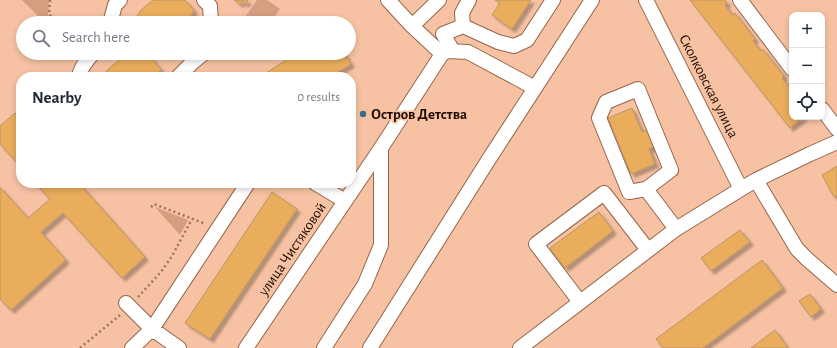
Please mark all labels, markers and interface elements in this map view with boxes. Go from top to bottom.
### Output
map controls [789,12,825,120]
button: + [789,12,825,48]
search box [16,16,356,60]
icon: search [30,27,52,49]
text: Search here [62,30,130,45]
street label: Сколковская улица [676,32,741,140]
button: − [789,48,825,84]
button: locate [789,84,825,120]
text: Nearby [32,89,82,106]
text: 0 results [297,91,340,104]
place label: Остров Детства [371,107,467,122]
marker: Остров Детства [358,109,368,119]
street label: улица Чистяковой [255,200,329,299]

